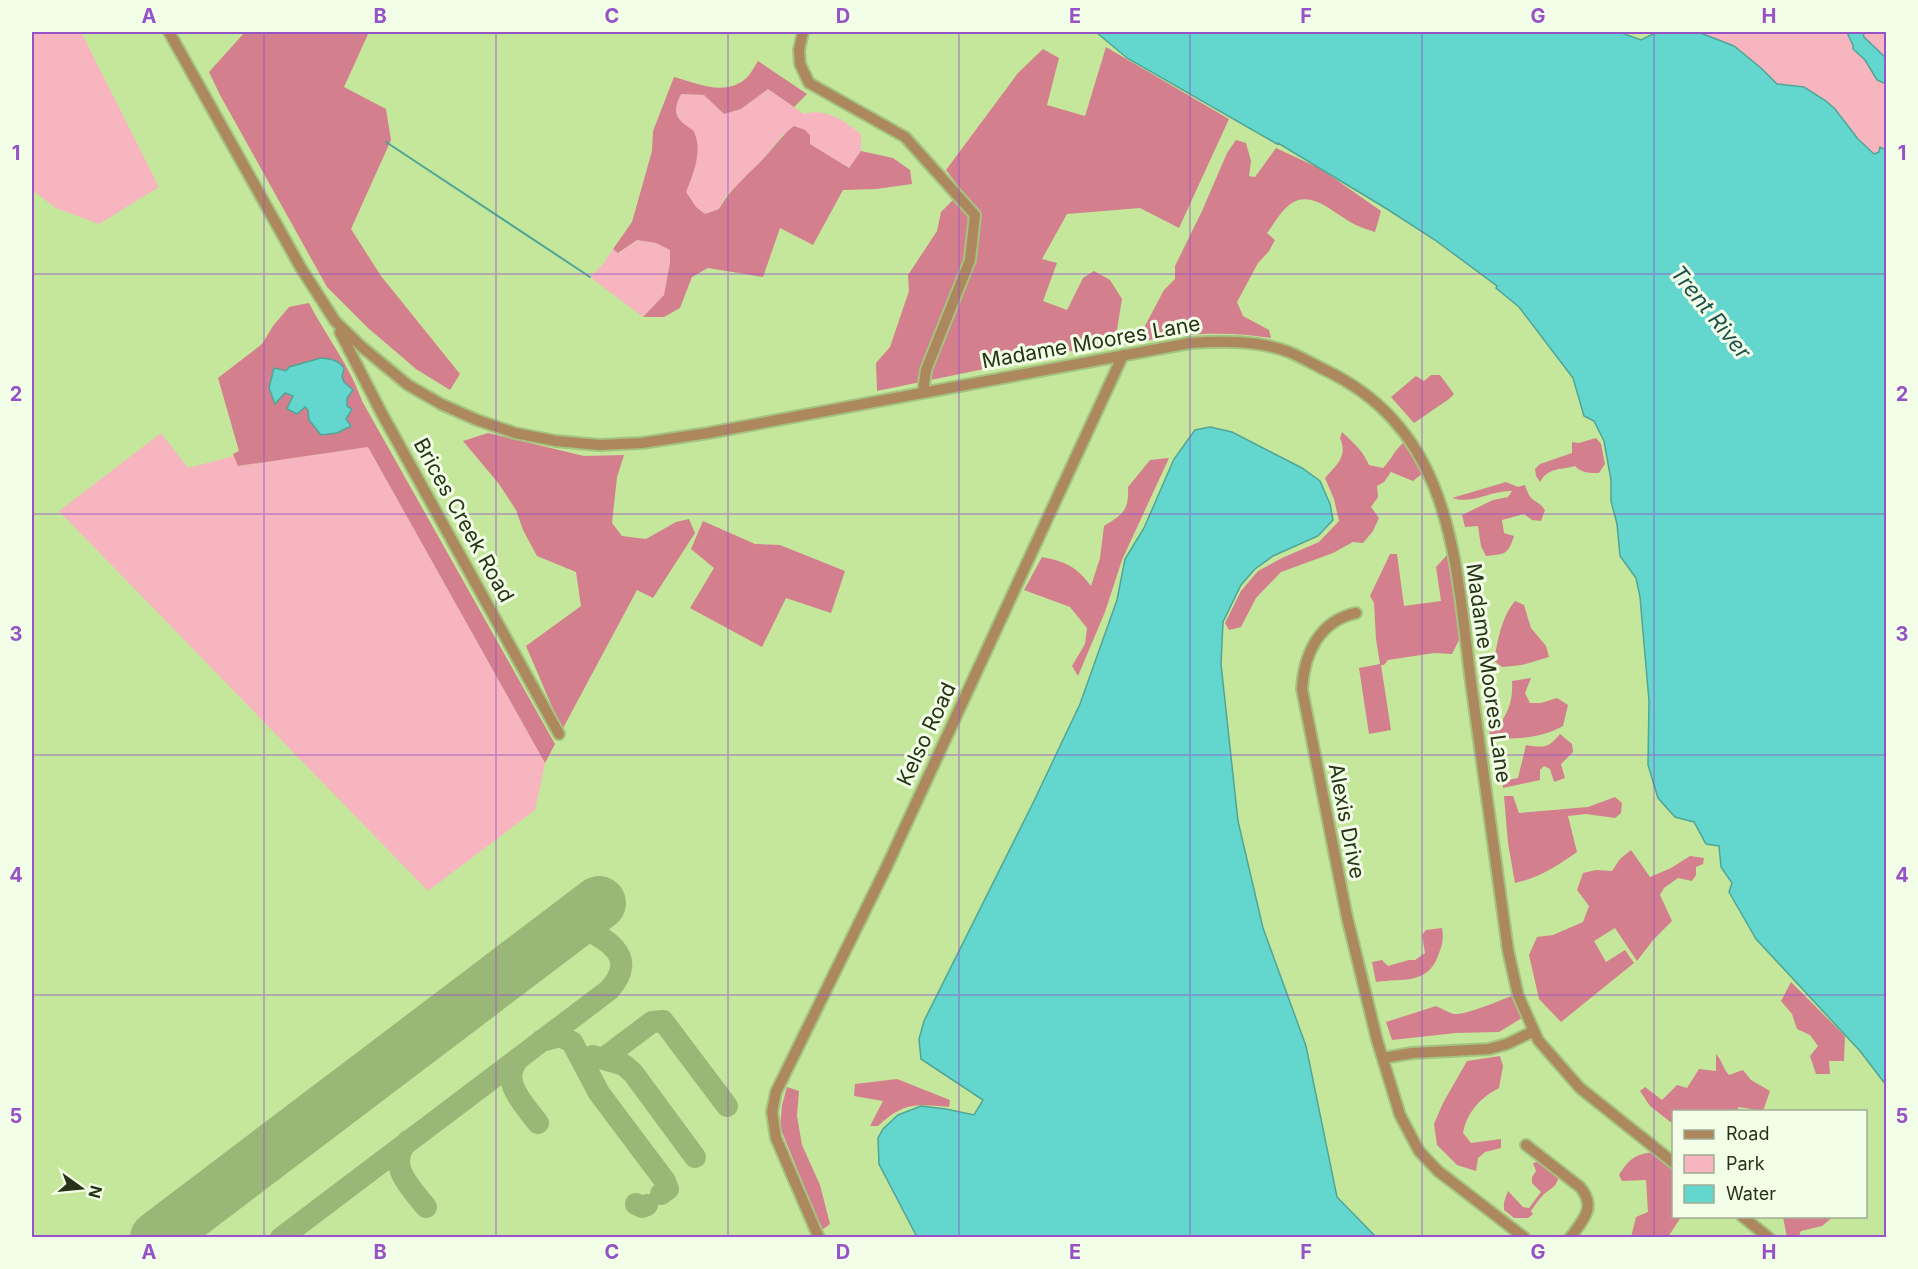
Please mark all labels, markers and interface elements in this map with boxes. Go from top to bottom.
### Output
text: A [142,4,157,28]
text: B [373,4,387,28]
text: C [605,4,619,28]
text: D [836,4,850,28]
text: E [1069,4,1081,28]
text: F [1300,4,1312,28]
text: G [1530,4,1546,28]
text: H [1762,4,1776,28]
text: 1 [12,141,20,165]
text: 1 [1898,141,1906,165]
water label: Trent River [1666,260,1757,364]
street label: Madame Moores Lane [980,310,1202,374]
text: 2 [10,382,22,406]
text: 2 [1896,382,1908,406]
street label: Brices Creek Road [409,434,519,606]
street label: Madame Moores Lane [1461,562,1517,784]
text: 3 [10,622,22,646]
text: 3 [1896,622,1908,646]
street label: Kelso Road [891,678,961,790]
street label: Alexis Drive [1324,761,1370,881]
text: 4 [9,863,23,887]
text: 4 [1895,863,1909,887]
text: 5 [10,1104,22,1128]
text: 5 [1896,1104,1908,1128]
legend [1672,1110,1867,1218]
text: Road [1726,1123,1769,1144]
text: Park [1726,1153,1765,1174]
north arrow [51,1158,111,1218]
text: N [84,1183,107,1200]
text: Water [1726,1183,1776,1204]
text: A [142,1240,157,1264]
text: B [373,1240,387,1264]
text: C [605,1240,619,1264]
text: D [836,1240,850,1264]
text: E [1069,1240,1081,1264]
text: F [1300,1240,1312,1264]
text: G [1530,1240,1546,1264]
text: H [1762,1240,1776,1264]

